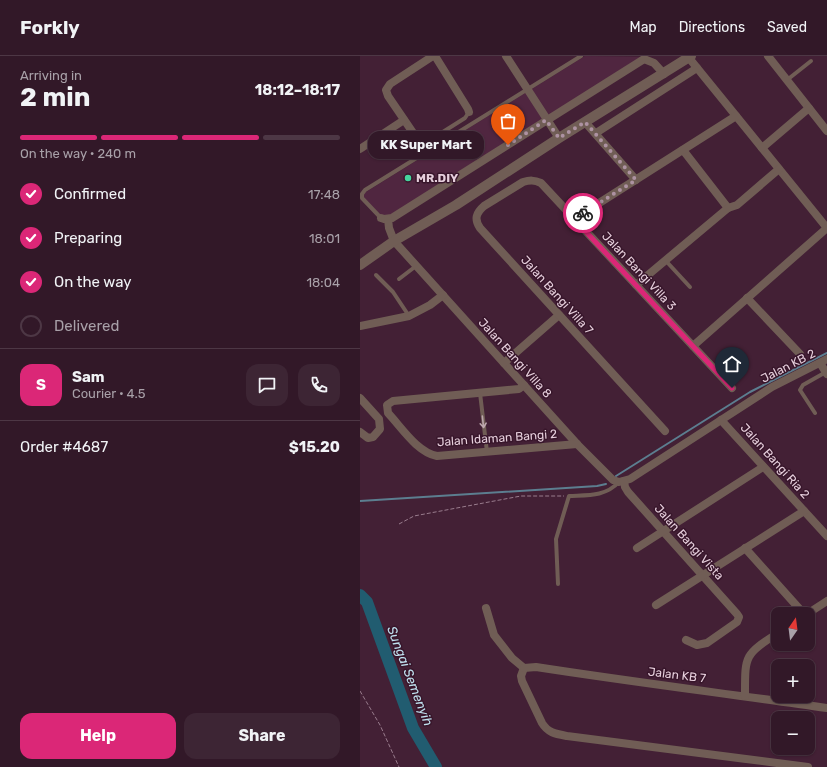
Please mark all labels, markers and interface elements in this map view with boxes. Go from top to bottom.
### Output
text: Forkly [20,16,80,39]
text: Map [630,19,657,36]
text: Directions [679,19,745,36]
text: Saved [767,19,807,36]
text: Arriving in [20,68,82,83]
text: 18:12–18:17 [255,81,340,99]
text: 2 min [20,82,90,113]
pin [491,104,525,145]
icon: bag [497,110,519,132]
callout: KK Super Mart [368,131,484,159]
text: KK Super Mart [380,137,472,152]
text: On the way · 240 m [20,146,136,161]
place label: MR.DIY [416,171,458,185]
marker: MR.DIY [403,173,413,183]
icon: check [20,183,42,205]
text: Confirmed [54,185,126,203]
text: 17:48 [308,187,340,202]
courier [563,193,603,233]
icon: bike [572,202,594,224]
icon: check [20,227,42,249]
text: Preparing [54,229,122,247]
street label: Jalan Bangi Villa 3 [599,229,679,313]
text: 18:01 [309,231,340,246]
street label: Jalan Bangi Villa 7 [518,253,596,337]
icon: check [20,271,42,293]
text: On the way [54,273,132,291]
text: 18:04 [307,275,340,290]
street label: Jalan Bangi Villa 8 [476,315,554,401]
text: Delivered [54,317,119,335]
street label: Jalan KB 2 [758,346,818,386]
pin [715,347,749,388]
icon: home [721,353,743,375]
button: chat [246,364,288,406]
button: phone [298,364,340,406]
text: Sam [72,368,105,386]
text: S [36,376,46,394]
text: Courier · 4.5 [72,386,146,401]
one-way arrow [480,415,487,428]
street label: Jalan Bangi Ria 2 [738,421,812,501]
street label: Jalan Idaman Bangi 2 [436,427,558,449]
text: Order #4687 [20,438,108,456]
text: $15.20 [289,438,340,456]
street label: Jalan Bangi Vista [651,501,727,583]
north arrow [771,607,815,651]
map controls [771,607,815,755]
water label: Sungai Semenyih [383,624,436,728]
button: + [771,659,815,703]
street label: Jalan KB 7 [647,665,707,685]
button: − [771,711,815,755]
button: Help [20,713,176,759]
button: Share [184,713,340,759]

